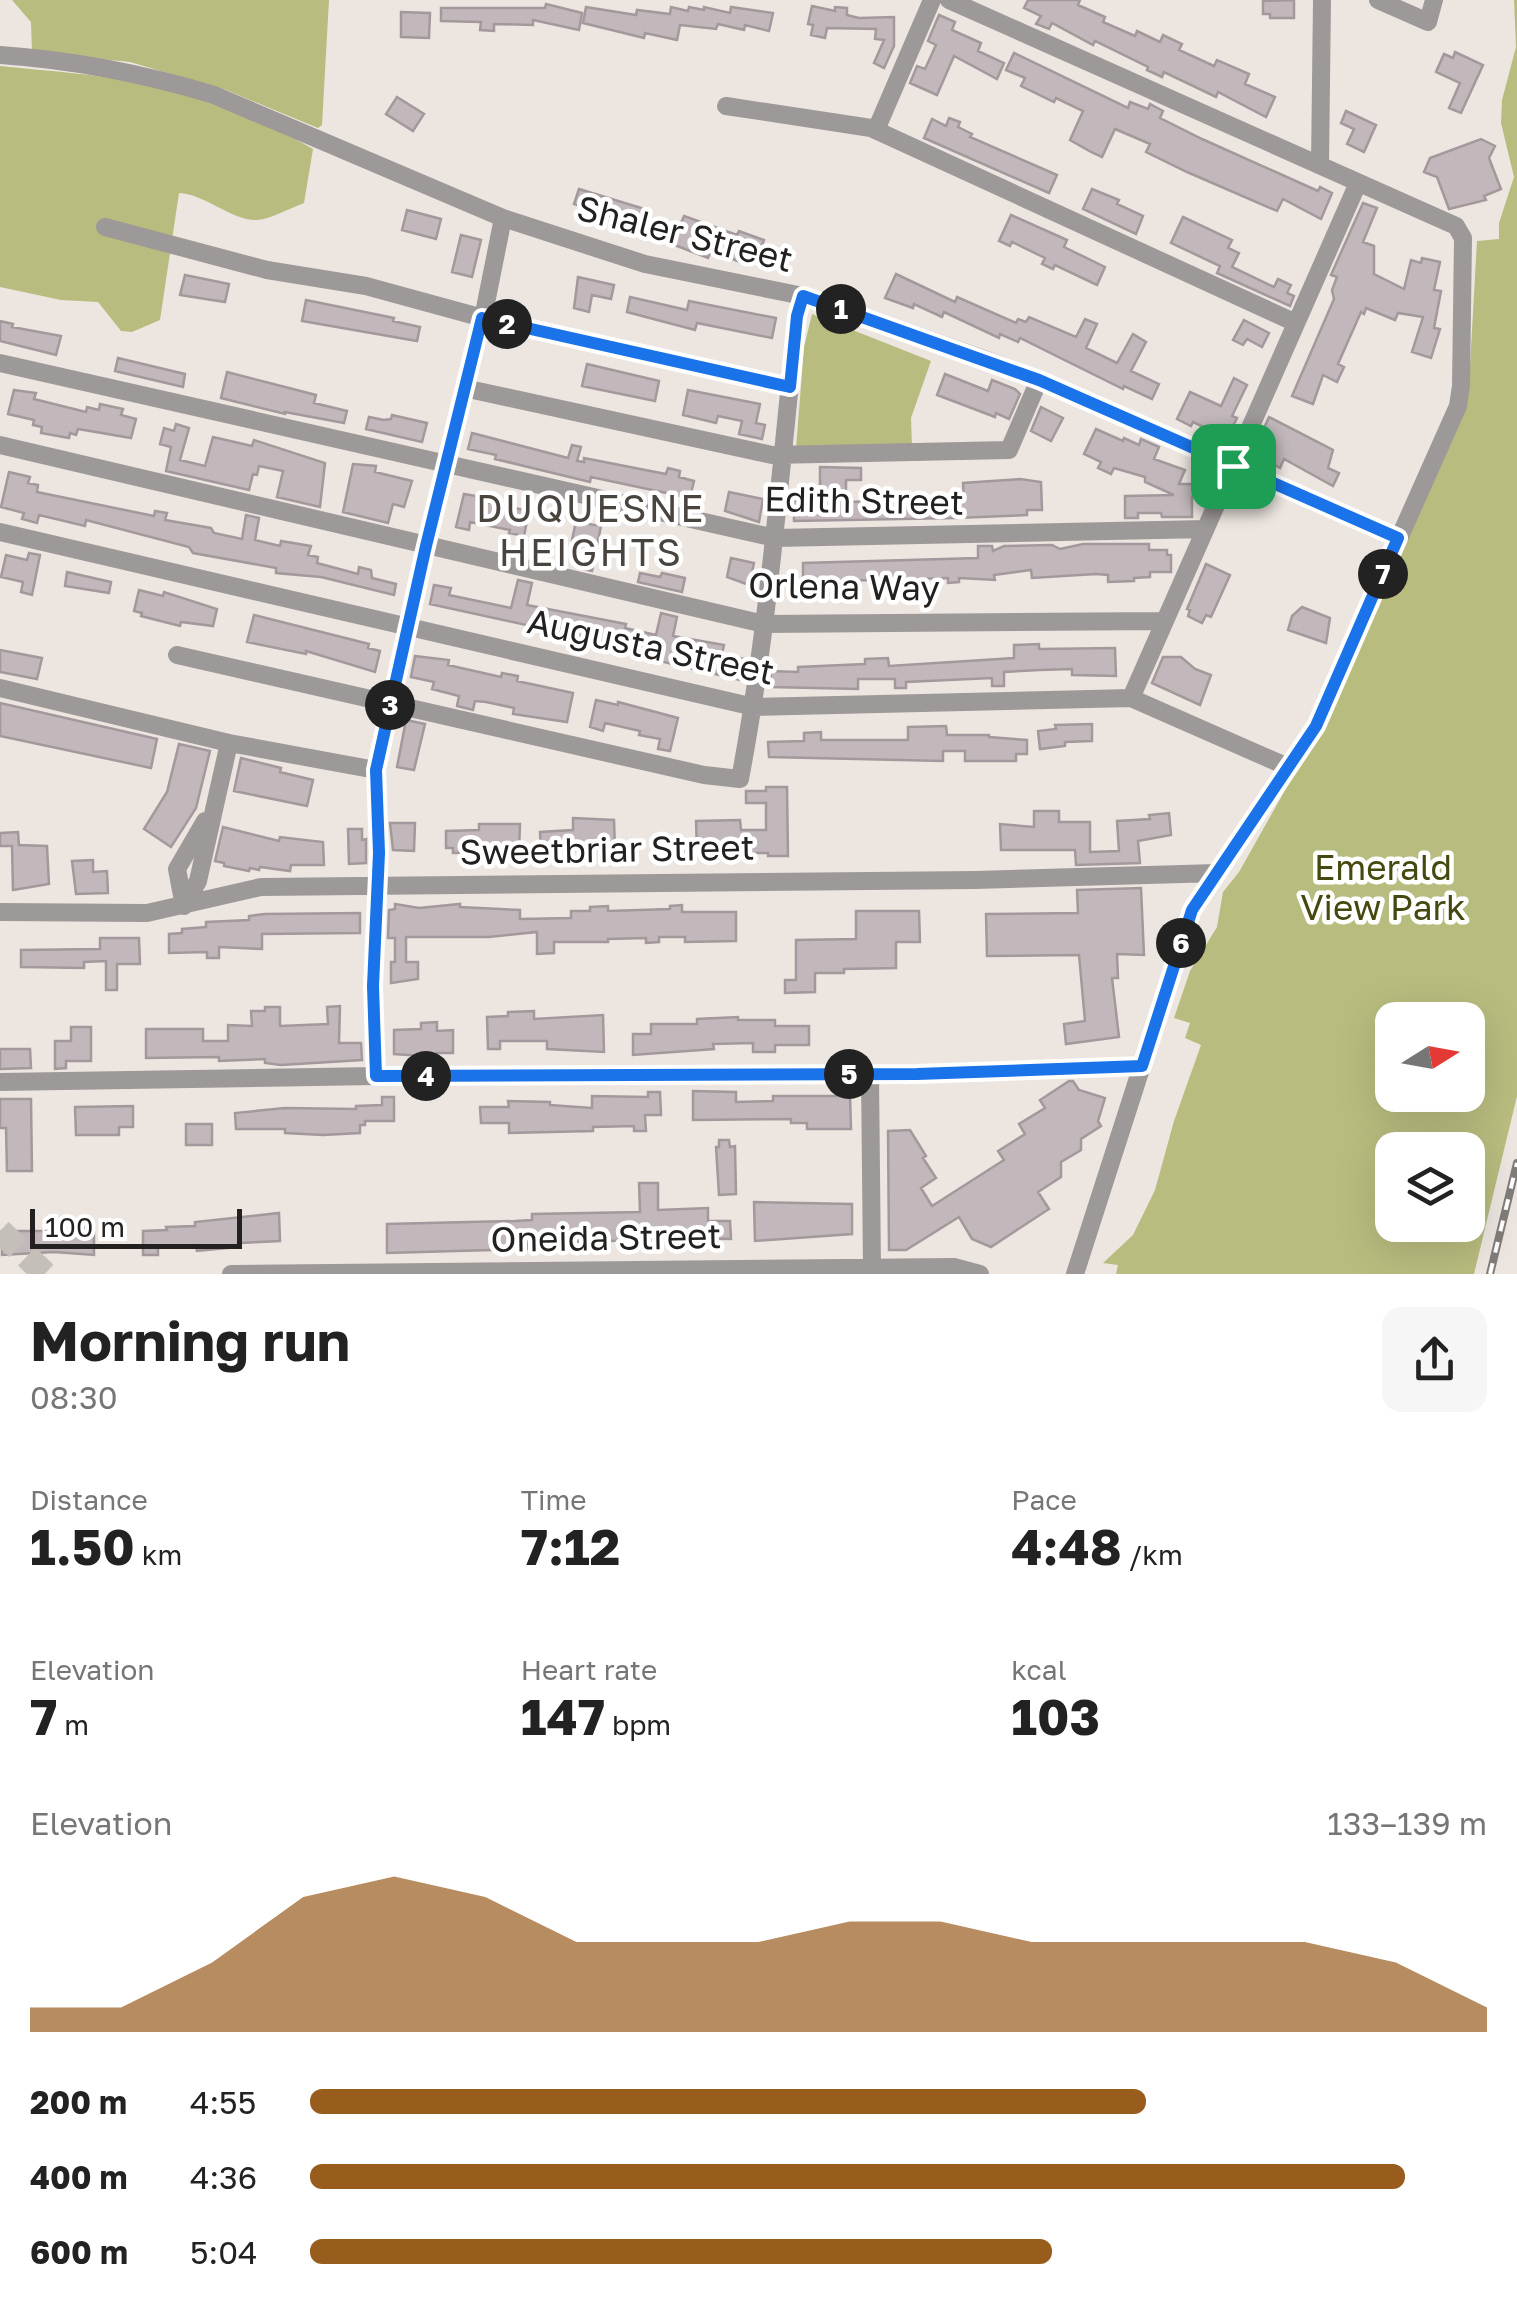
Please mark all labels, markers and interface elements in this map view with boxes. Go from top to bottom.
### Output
street label: Shaler Street [573,186,797,280]
pin: 1 [816,284,866,334]
text: 1 [834,292,848,325]
pin: 2 [482,299,532,349]
text: 2 [498,307,516,340]
pin [1191,424,1276,509]
icon: arrive [1206,439,1261,494]
street label: Edith Street [764,477,964,523]
district label: DUQUESNE HEIGHTS [476,485,706,574]
pin: 7 [1358,549,1408,599]
text: 7 [1375,557,1391,590]
street label: Orlena Way [748,563,940,609]
street label: Augusta Street [524,599,778,693]
pin: 3 [365,680,415,730]
text: 3 [381,688,399,721]
street label: Sweetbriar Street [459,825,755,873]
park label: Emerald View Park [1300,846,1466,928]
pin: 6 [1156,918,1206,968]
text: 6 [1172,926,1190,959]
north arrow [1375,1002,1485,1112]
map controls [1375,1002,1485,1242]
pin: 5 [824,1049,874,1099]
pin: 4 [401,1051,451,1101]
text: 5 [840,1057,858,1090]
text: 4 [417,1059,435,1092]
button: layers [1375,1132,1485,1242]
scale bar [30,1204,242,1248]
text: 100 m [45,1210,125,1243]
street label: Oneida Street [490,1214,722,1260]
text: Morning run [30,1307,350,1373]
button: share [1382,1307,1487,1412]
text: 08:30 [30,1378,118,1416]
text: Distance [30,1483,148,1516]
text: Time [521,1483,587,1516]
text: Pace [1011,1483,1077,1516]
text: 1.50 [30,1516,135,1576]
text: 7:12 [521,1516,620,1576]
text: 4:48 [1011,1516,1122,1576]
text: km [135,1538,182,1571]
text: /km [1122,1538,1183,1571]
text: Elevation [30,1653,155,1686]
text: Heart rate [521,1653,657,1686]
text: kcal [1011,1653,1067,1686]
text: 7 [30,1686,57,1746]
text: 147 [521,1686,605,1746]
text: 103 [1011,1686,1100,1746]
text: m [57,1708,89,1741]
text: bpm [605,1708,671,1741]
text: Elevation [30,1804,172,1842]
text: 133–139 m [1327,1804,1487,1842]
text: 200 m [30,2083,127,2121]
text: 4:55 [190,2083,256,2121]
text: 400 m [30,2158,128,2196]
text: 4:36 [190,2158,257,2196]
text: 600 m [30,2233,128,2271]
text: 5:04 [190,2233,258,2271]

